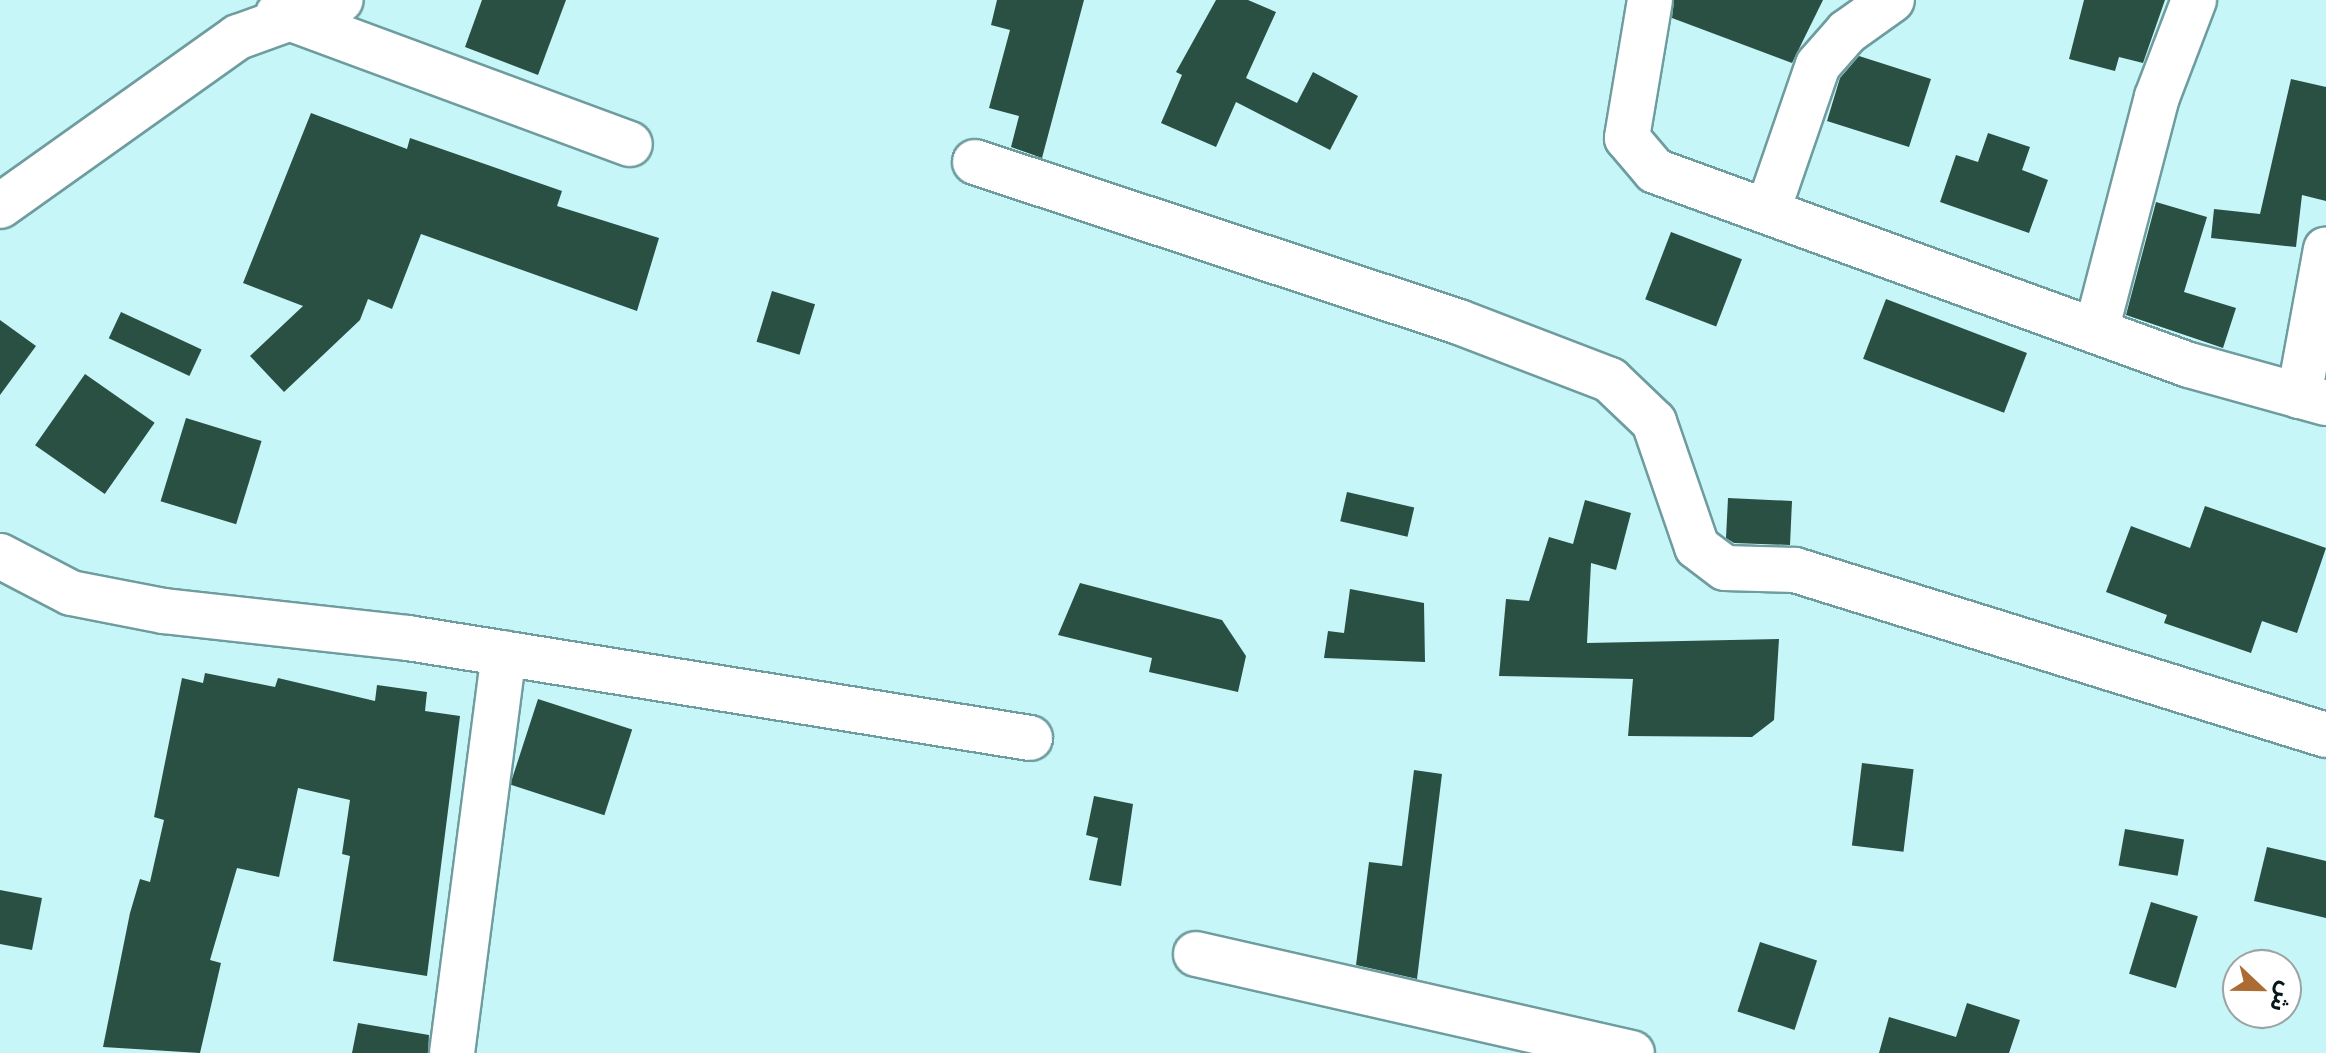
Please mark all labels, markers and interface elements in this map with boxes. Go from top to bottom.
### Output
north arrow [2222,949,2302,1029]
text: ش [2262,977,2303,1017]

